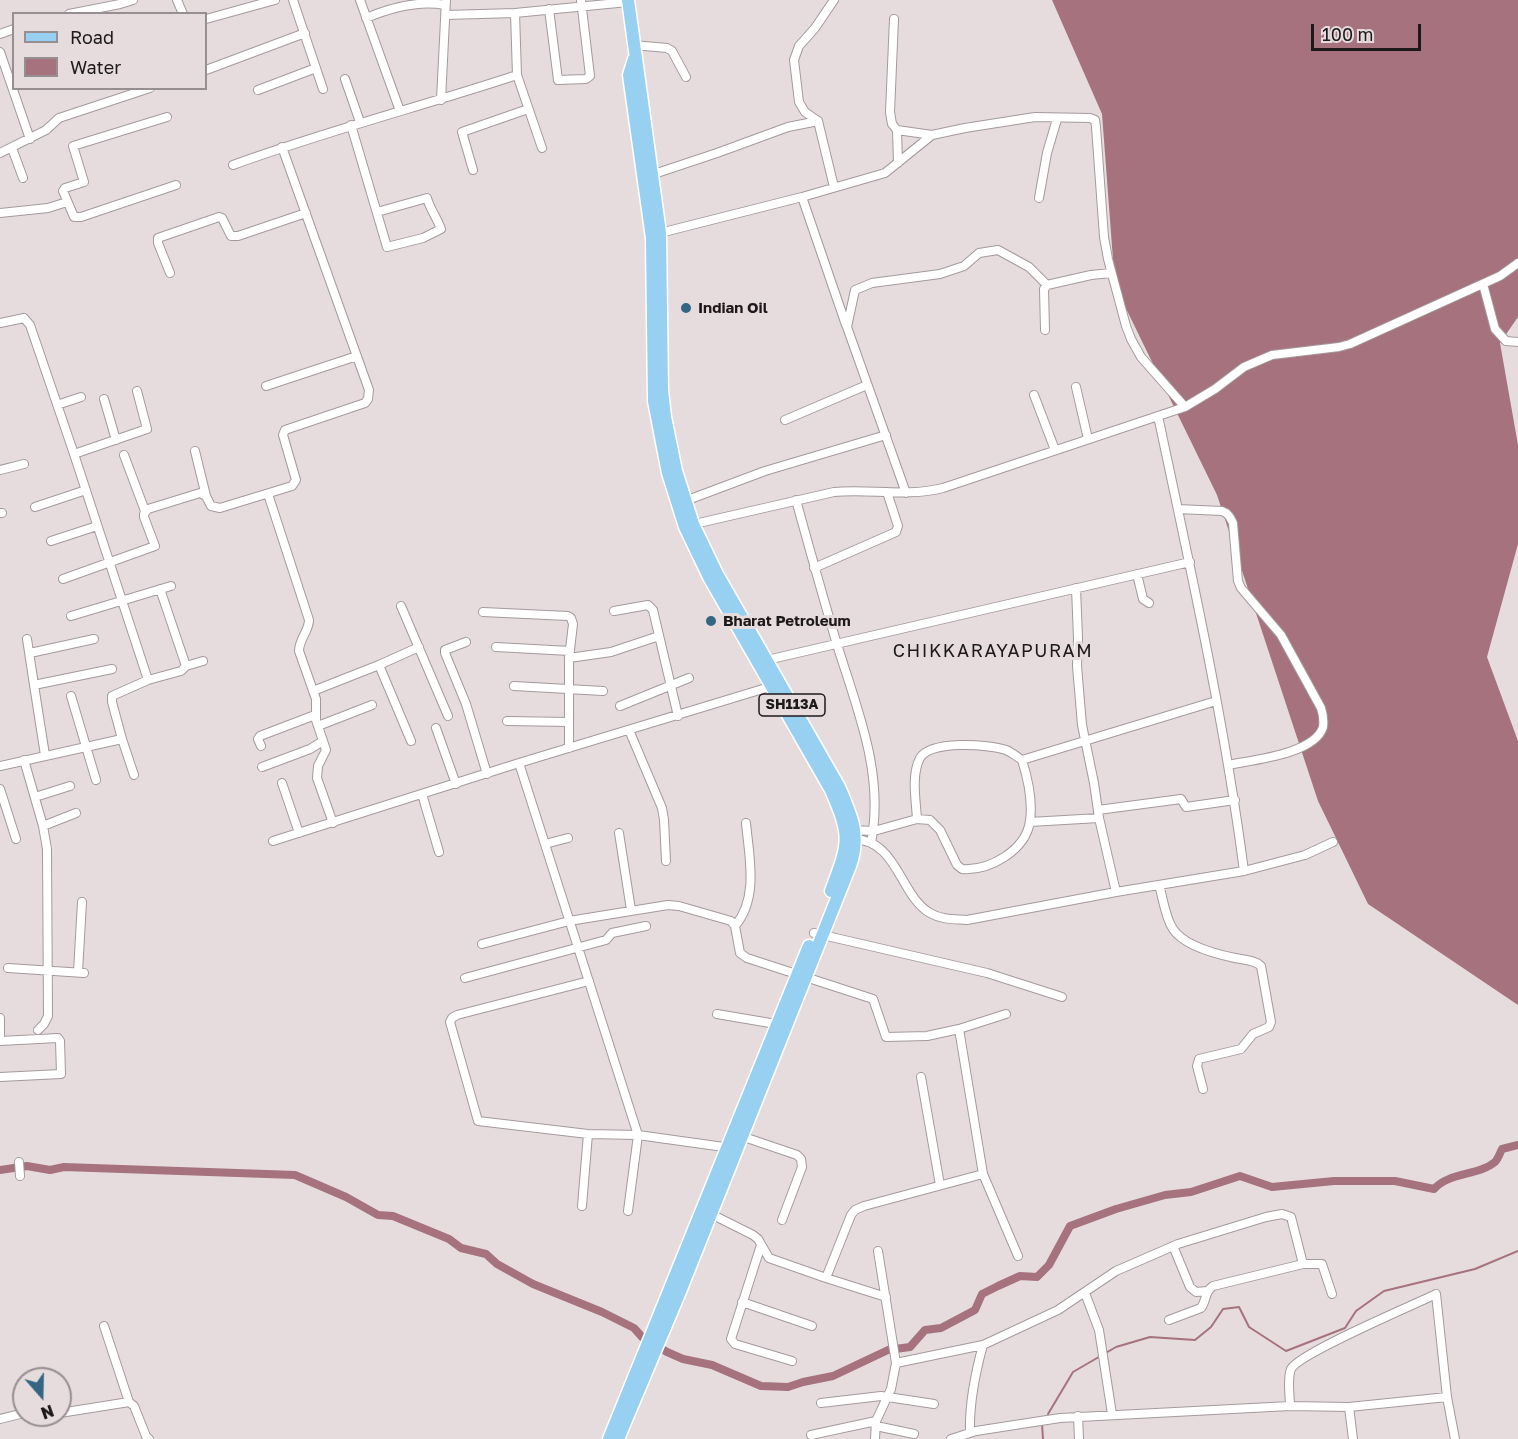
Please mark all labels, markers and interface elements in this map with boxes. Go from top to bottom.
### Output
legend [12,12,207,90]
scale bar [1314,12,1424,50]
text: 100 m [1322,23,1373,45]
text: Road [70,26,114,48]
text: Water [70,56,121,78]
place label: Indian Oil [698,299,768,317]
marker: Indian Oil [679,301,693,315]
place label: Bharat Petroleum [723,612,851,630]
marker: Bharat Petroleum [704,614,718,628]
district label: CHIKKARAYAPURAM [893,640,1093,662]
road number: SH113A [759,694,825,716]
north arrow [12,1367,72,1427]
text: N [38,1401,57,1424]

